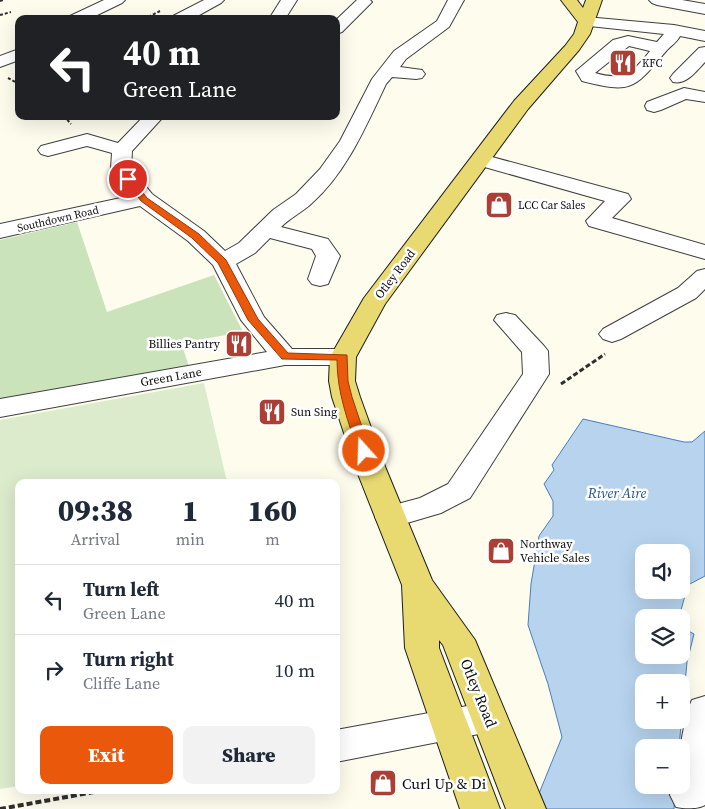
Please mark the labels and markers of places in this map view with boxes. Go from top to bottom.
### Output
restaurant icon: KFC [608,48,638,78]
place label: KFC [642,56,663,71]
pin [107,158,149,200]
shop icon: LCC Car Sales [484,190,514,220]
place label: LCC Car Sales [518,198,586,213]
restaurant icon: Billies Pantry [224,329,254,359]
place label: Billies Pantry [148,336,221,352]
restaurant icon: Sun Sing [257,397,287,427]
place label: Sun Sing [291,404,337,420]
shop icon: Northway Vehicle Sales [486,536,516,566]
place label: Northway Vehicle Sales [520,536,589,566]
shop icon: Curl Up & Di [368,768,398,798]
place label: Curl Up & Di [402,773,486,794]

